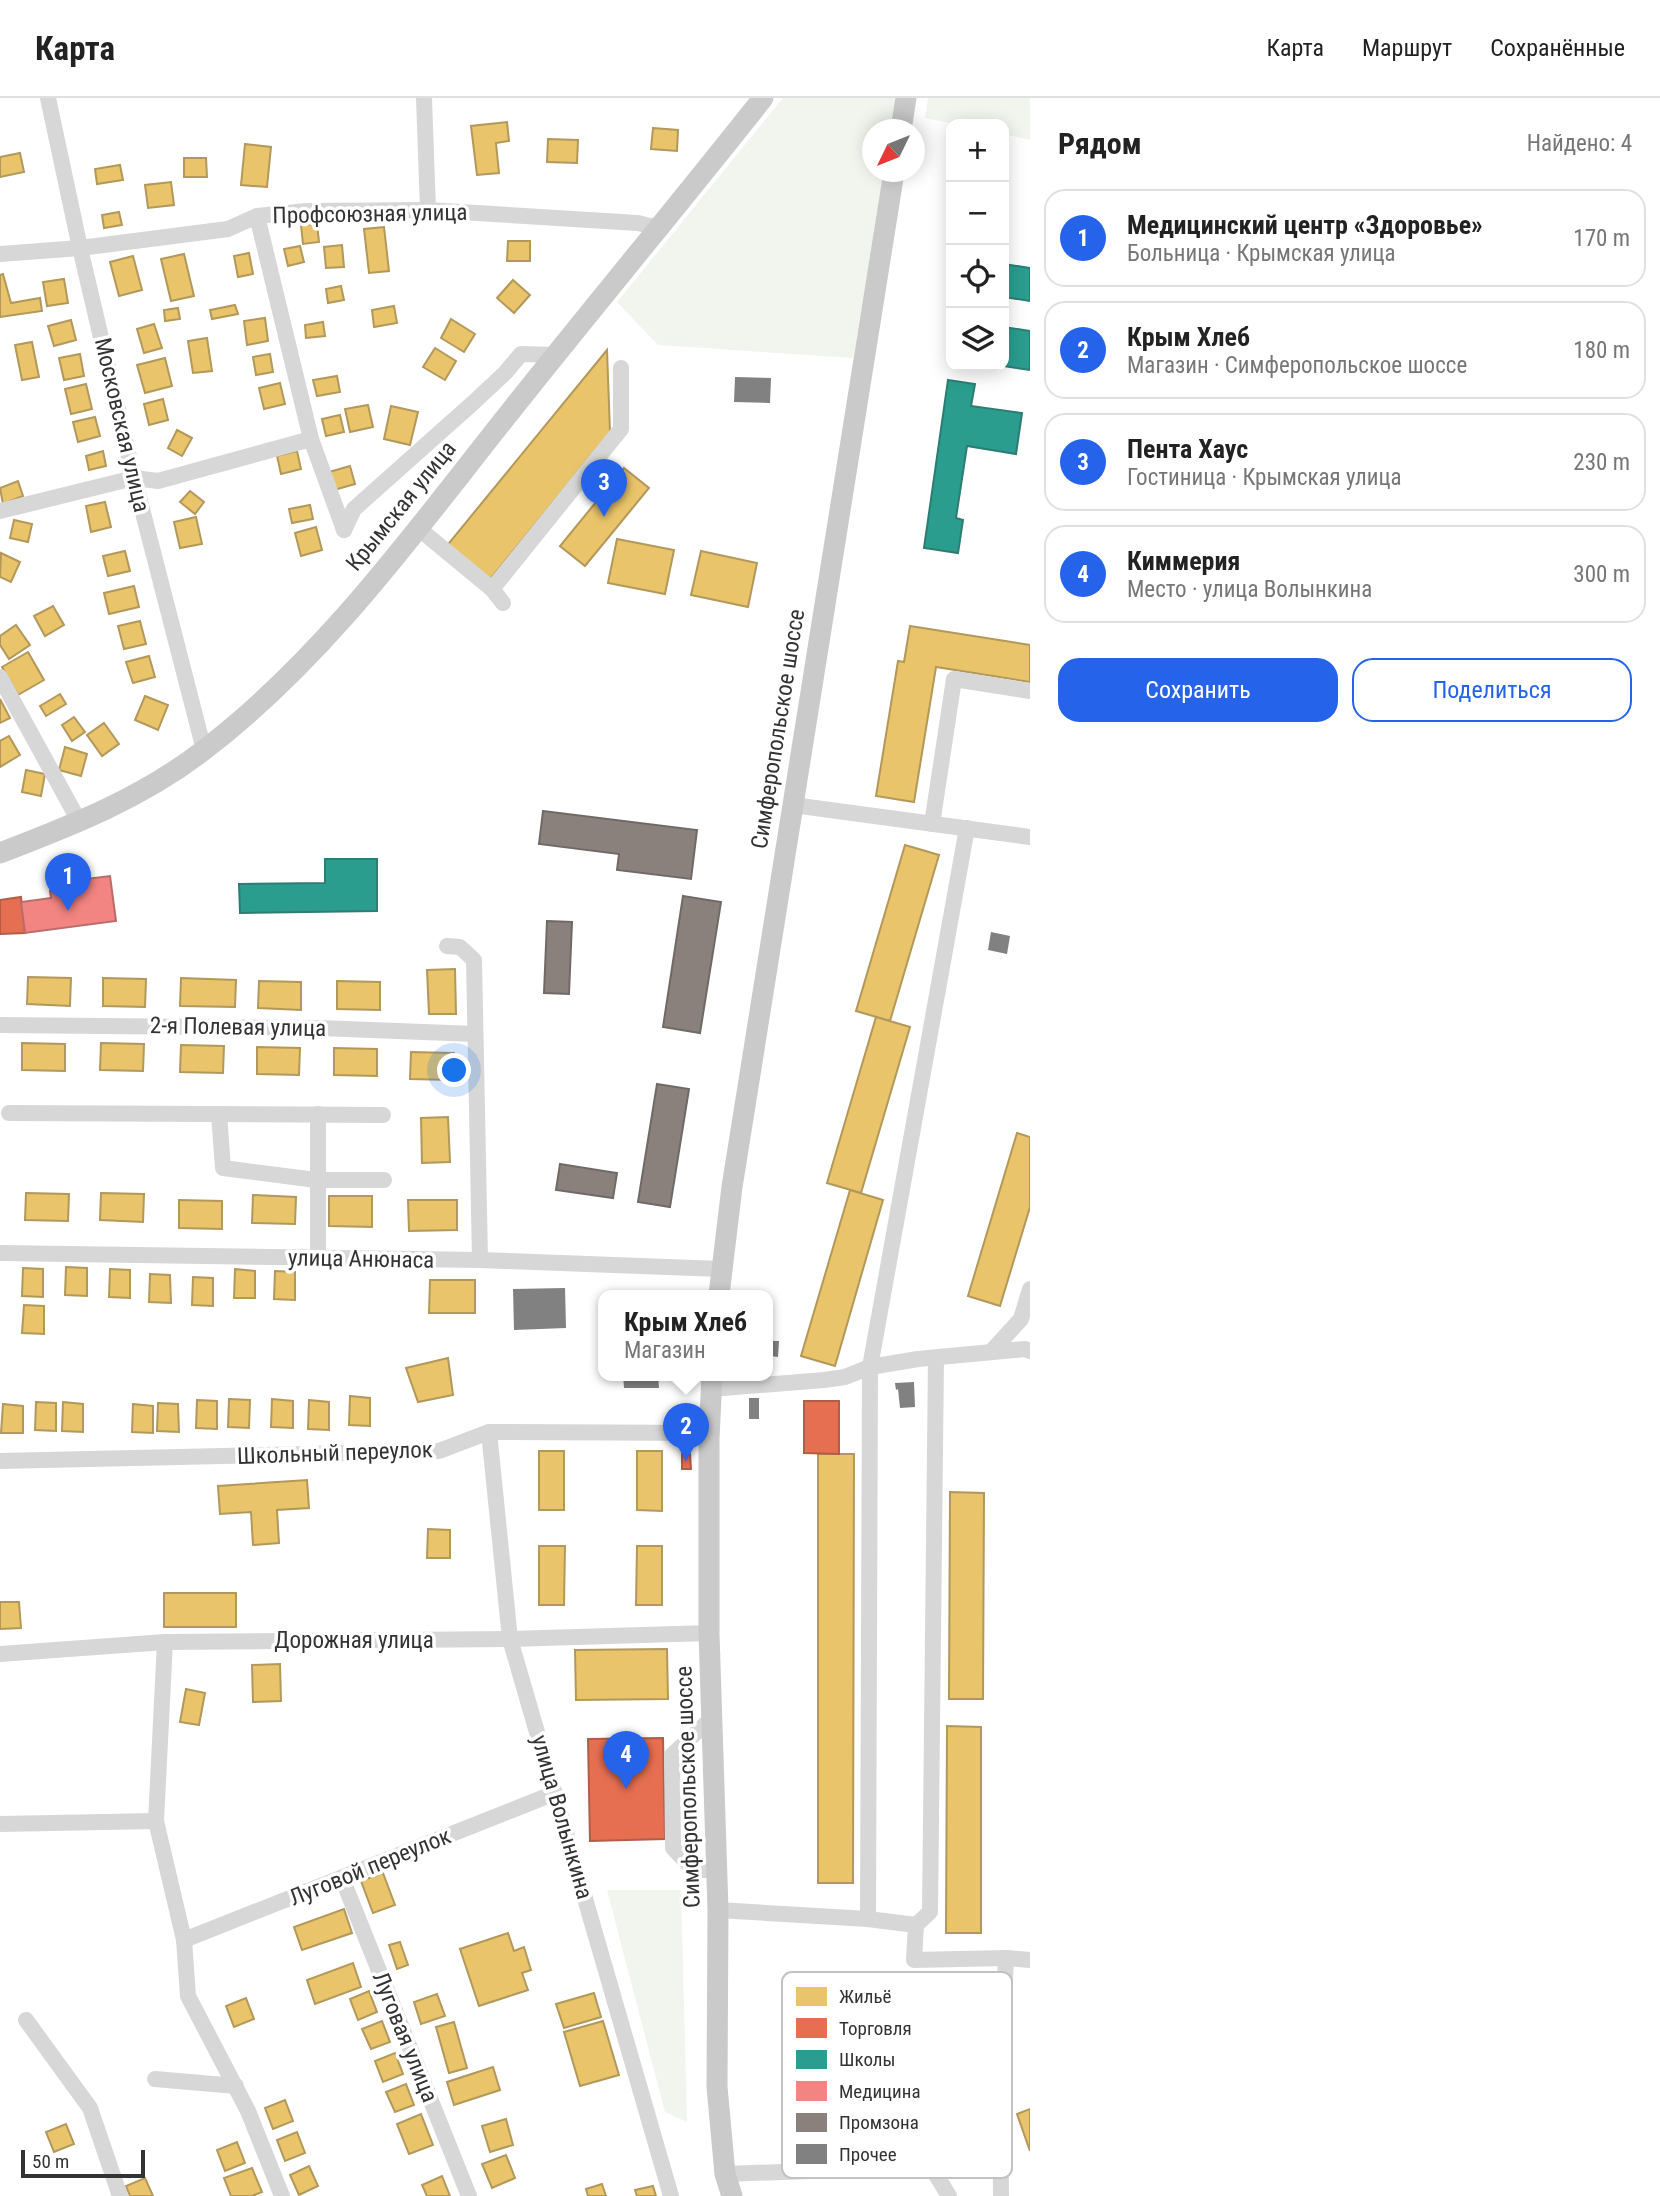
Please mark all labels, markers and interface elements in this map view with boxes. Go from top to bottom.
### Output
text: Карта [35,29,115,68]
text: Карта [1267,34,1324,62]
text: Маршрут [1362,34,1452,62]
text: Сохранённые [1490,34,1625,62]
north arrow [862,119,925,182]
map controls [946,119,1009,371]
button: + [946,119,1009,182]
text: Рядом [1058,126,1142,161]
text: Найдено: 4 [1527,130,1632,157]
button: − [946,182,1009,245]
street label: Профсоюзная улица [272,199,468,229]
text: Медицинский центр «Здоровье» [1127,210,1483,240]
text: 1 [1077,225,1089,252]
text: 170 m [1573,225,1630,252]
text: Больница · Крымская улица [1127,240,1396,267]
button: locate [946,245,1009,308]
button: layers [946,308,1009,371]
text: Крым Хлеб [1127,322,1250,352]
street label: Московская улица [89,335,155,515]
text: 2 [1077,337,1089,364]
text: 180 m [1573,337,1630,364]
text: Магазин · Симферопольское шоссе [1127,352,1467,379]
text: Пента Хаус [1127,434,1248,464]
street label: Крымская улица [340,436,462,576]
text: 3 [1077,449,1089,476]
text: 230 m [1573,449,1630,476]
pin: 3 [581,459,627,517]
text: Гостиница · Крымская улица [1127,464,1402,491]
text: Киммерия [1127,546,1240,576]
text: 4 [1077,561,1089,588]
text: 300 m [1573,561,1630,588]
text: Место · улица Волынкина [1127,576,1372,603]
street label: Симферопольское шоссе [746,607,810,851]
button: Сохранить [1058,658,1338,722]
button: Поделиться [1352,658,1632,722]
pin: 1 [45,853,91,911]
street label: 2-я Полевая улица [150,1012,326,1042]
your location [437,1053,471,1087]
street label: улица Анюнаса [288,1244,434,1274]
popup [598,1290,773,1381]
text: Крым Хлеб [624,1307,747,1337]
text: Магазин [624,1337,706,1364]
pin: 2 [663,1403,709,1461]
street label: Школьный переулок [237,1436,433,1470]
street label: Дорожная улица [274,1627,434,1654]
street label: Симферопольское шоссе [670,1665,706,1909]
pin: 4 [603,1731,649,1789]
street label: улица Волынкина [526,1732,598,1902]
street label: Луговой переулок [285,1822,455,1912]
street label: Луговая улица [367,1968,443,2106]
legend [782,1972,1012,2178]
text: Жильё [839,1985,891,2008]
text: Торговля [839,2017,912,2040]
text: Школы [839,2048,895,2071]
text: Медицина [839,2080,921,2103]
text: Промзона [839,2111,919,2134]
text: Прочее [839,2143,897,2166]
scale bar [21,2147,145,2179]
text: 50 m [32,2150,69,2173]

